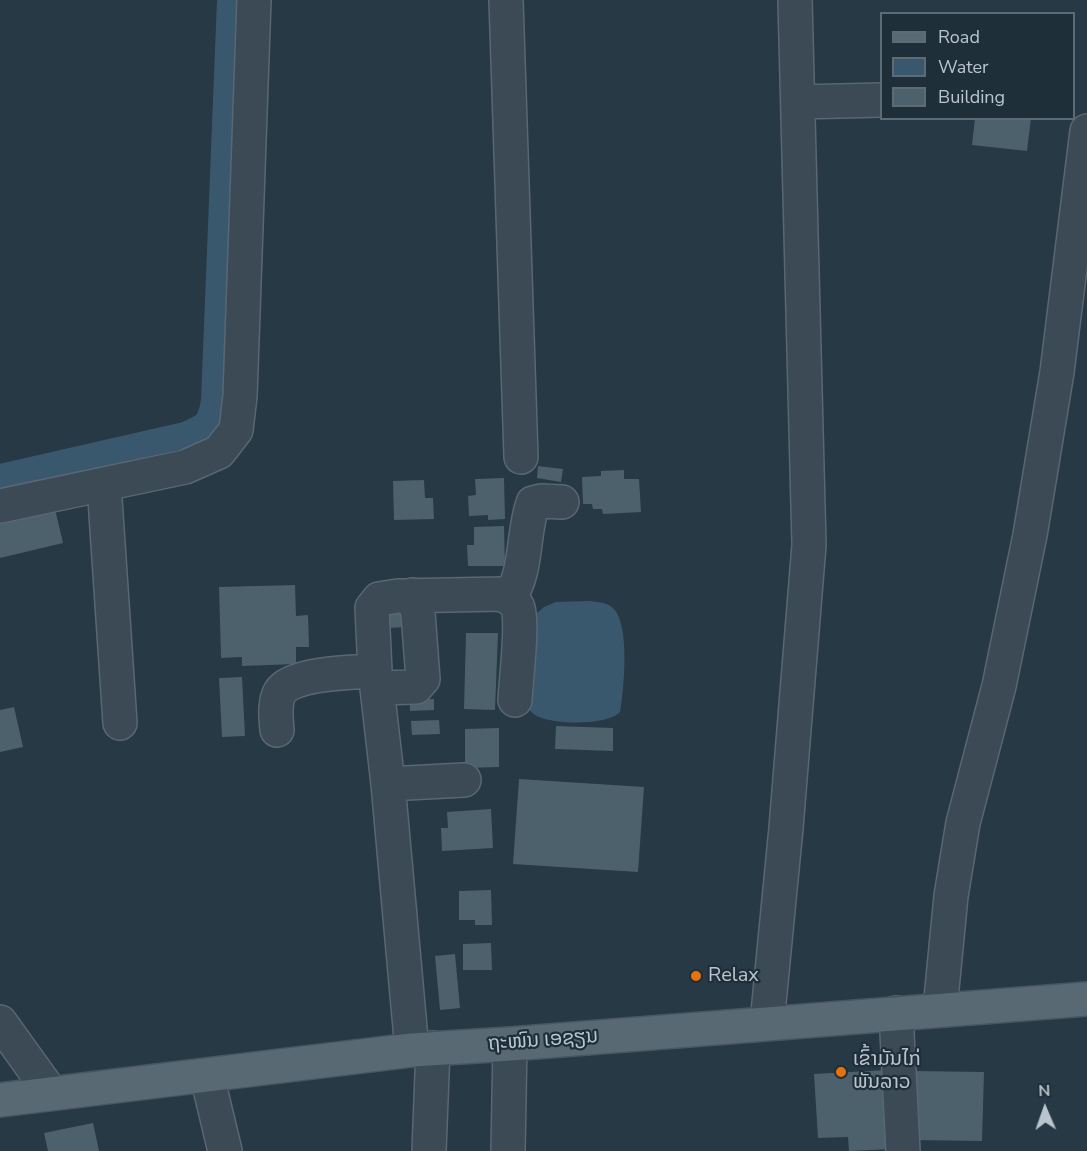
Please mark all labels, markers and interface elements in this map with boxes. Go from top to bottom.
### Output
legend [880,12,1075,120]
text: Road [938,25,980,49]
text: Water [938,55,989,79]
text: Building [938,85,1005,109]
place label: Relax [708,964,759,988]
marker: Relax [689,969,703,983]
street label: ຖະໜົນ ເອຊຽນ [487,1025,599,1057]
place label: ເຂົ້າມັນໄກ່ ພັນລາວ [853,1048,921,1095]
marker: ເຂົ້າມັນໄກ່ ພັນລາວ [834,1065,848,1079]
north arrow [1015,1079,1075,1139]
text: N [1038,1080,1051,1102]

